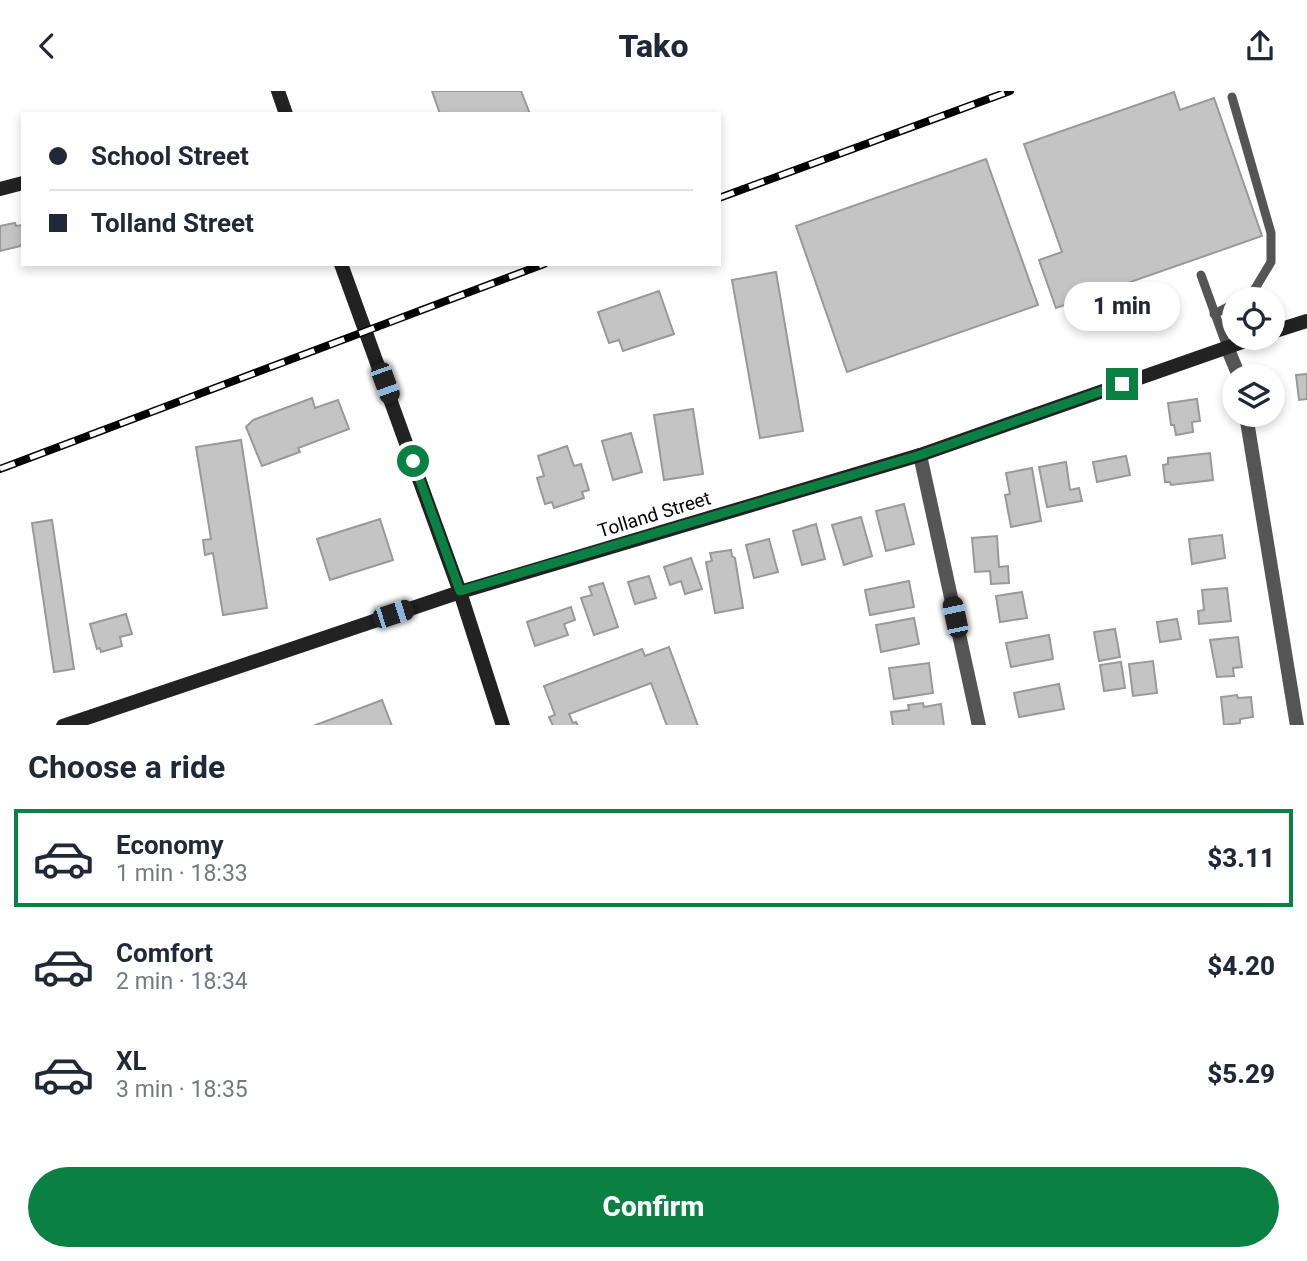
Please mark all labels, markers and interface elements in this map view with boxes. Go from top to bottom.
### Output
icon: back [28,27,66,65]
text: Tako [619,27,688,65]
icon: share [1241,27,1279,65]
text: School Street [91,141,249,171]
text: Tolland Street [91,208,254,238]
callout: 1 min [1064,282,1180,331]
map controls [1222,287,1285,427]
button: locate [1222,287,1285,350]
text: 1 min [1093,293,1151,320]
car [368,360,403,406]
button: layers [1222,364,1285,427]
route end [1106,368,1138,400]
route start [397,445,429,477]
street label: Tolland Street [595,486,713,543]
car [941,594,970,640]
car [370,598,417,630]
text: Choose a ride [28,748,225,786]
icon: car [32,827,95,890]
text: Economy [116,830,223,860]
text: $3.11 [1207,843,1275,873]
text: 1 min · 18:33 [116,860,248,887]
icon: car [32,935,95,998]
text: Comfort [116,938,213,968]
text: $4.20 [1207,951,1275,981]
text: 2 min · 18:34 [116,968,248,995]
icon: car [32,1043,95,1106]
text: XL [116,1046,147,1076]
text: $5.29 [1207,1059,1275,1089]
text: 3 min · 18:35 [116,1076,248,1103]
button: Confirm [28,1167,1279,1247]

